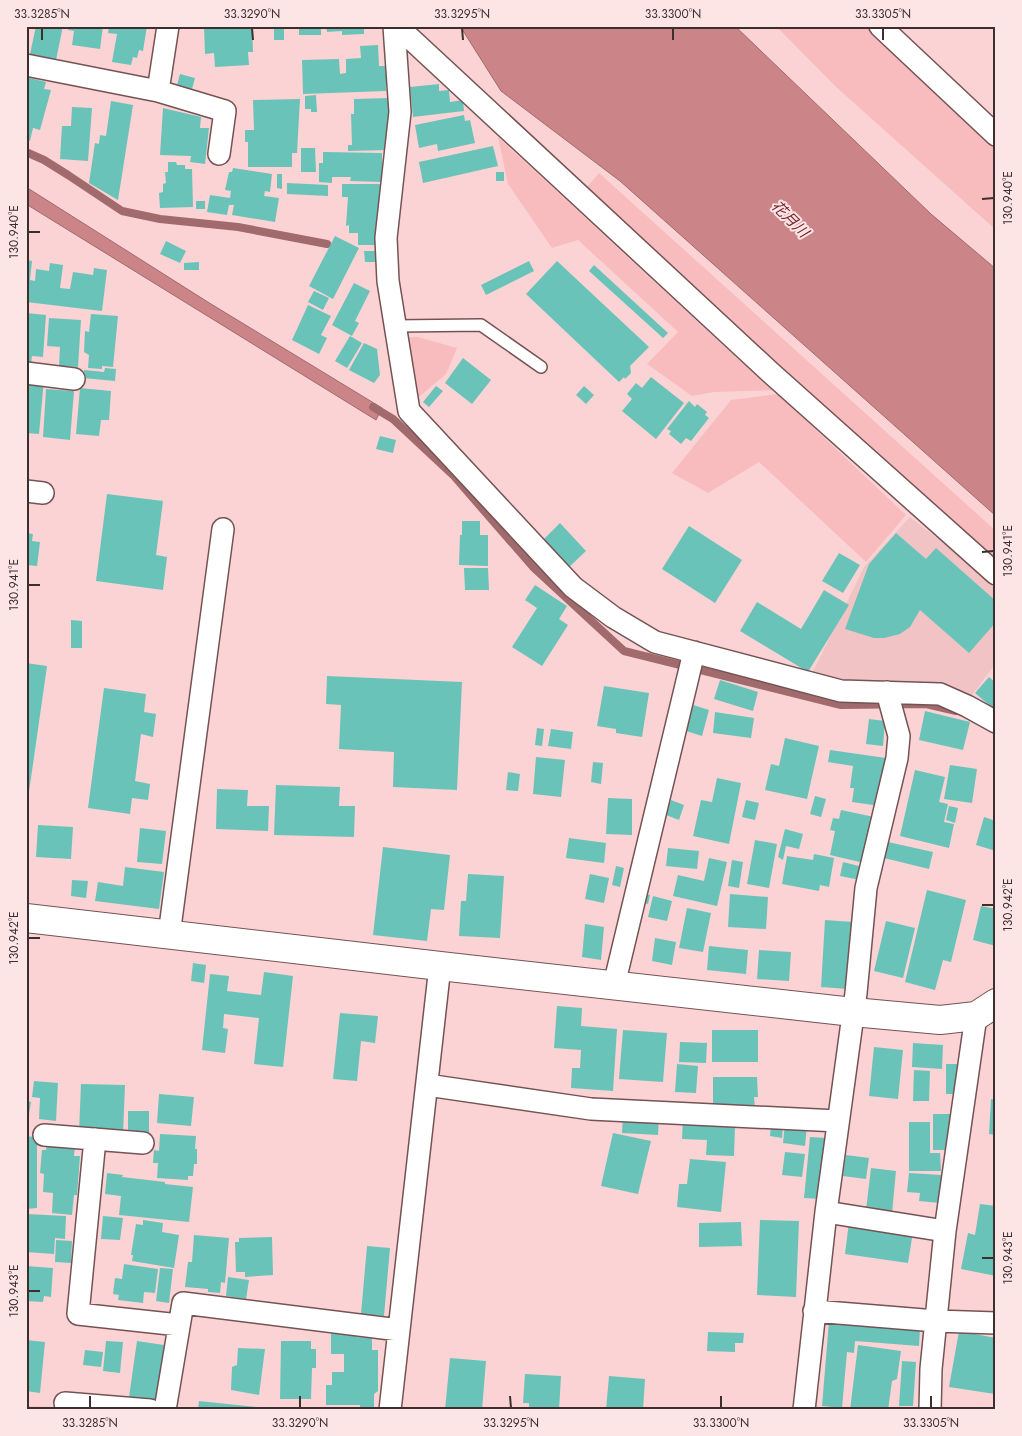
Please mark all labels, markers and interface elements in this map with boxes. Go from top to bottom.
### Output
text: 33.3285°N [14,5,70,23]
text: 33.3290°N [224,5,280,23]
text: 33.3295°N [434,5,490,23]
text: 33.3300°N [645,5,701,23]
text: 33.3305°N [855,5,911,23]
text: 130.940°E [999,171,1017,225]
water label: 花月川 [766,195,815,244]
text: 130.940°E [5,205,23,259]
text: 130.941°E [999,525,1017,577]
text: 130.941°E [5,559,23,611]
text: 130.942°E [999,878,1017,932]
text: 130.942°E [5,911,23,965]
text: 130.943°E [999,1231,1017,1285]
text: 130.943°E [5,1264,23,1318]
text: 33.3285°N [62,1414,118,1432]
text: 33.3290°N [272,1414,328,1432]
text: 33.3295°N [483,1414,539,1432]
text: 33.3300°N [693,1414,749,1432]
text: 33.3305°N [903,1414,959,1432]

